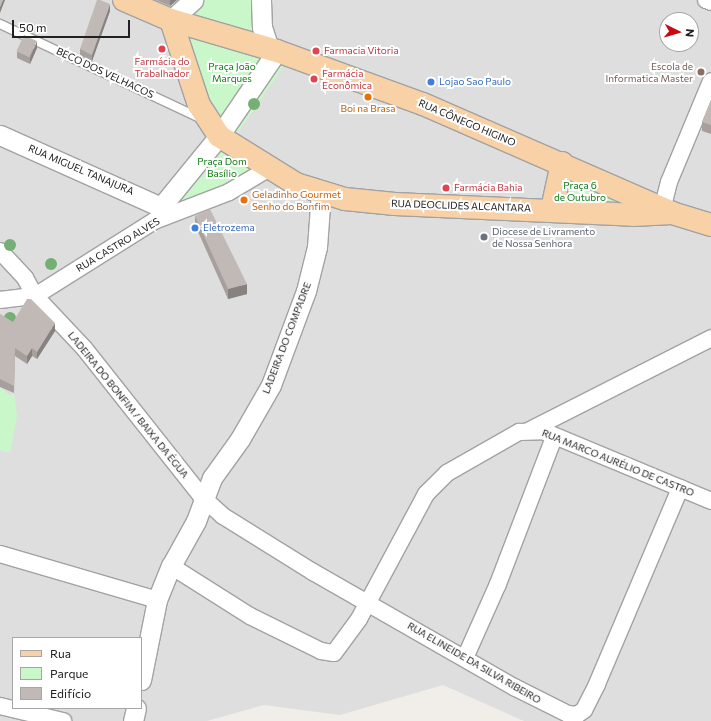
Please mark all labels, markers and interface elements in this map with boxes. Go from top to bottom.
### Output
scale bar [14,12,132,38]
north arrow [659,12,699,52]
text: 50 m [19,20,47,34]
text: N [684,28,697,38]
marker: Farmácia do Trabalhador [157,44,167,54]
street label: BECO DOS VELHACOS [54,45,156,101]
place label: Farmacia Vitoria [324,45,399,57]
marker: Farmacia Vitoria [311,46,321,56]
place label: Farmácia do Trabalhador [134,55,190,78]
park label: Praça João Marques [208,60,256,84]
place label: Escola de Informatica Master [606,60,693,84]
place label: Farmácia Econômica [322,67,372,90]
marker: Escola de Informatica Master [696,67,706,77]
marker: Farmácia Econômica [309,74,319,84]
place label: Lojao Sao Paulo [439,76,511,88]
marker: Lojao Sao Paulo [426,77,436,87]
marker: Boi na Brasa [363,92,373,102]
street label: RUA CÔNEGO HIGINO [417,97,517,149]
place label: Boi na Brasa [340,103,396,115]
street label: RUA MIGUEL TANAJURA [26,142,136,198]
park label: Praça Dom Basílio [197,155,247,178]
park label: Praça 6 de Outubro [554,179,606,202]
place label: Farmácia Bahia [454,182,523,194]
marker: Farmácia Bahia [441,183,451,193]
place label: Geladinho Gourmet Senho do Bonfim [252,188,341,212]
marker: Geladinho Gourmet Senho do Bonfim [239,195,249,205]
street label: RUA DEOCLIDES ALCANTARA [391,198,531,214]
street label: RUA CASTRO ALVES [74,215,162,275]
place label: Eletrozema [203,222,255,234]
marker: Eletrozema [190,223,200,233]
place label: Diocese de Livramento de Nossa Senhora [492,225,595,248]
marker: Diocese de Livramento de Nossa Senhora [479,232,489,242]
street label: LADEIRA DO COMPADRE [260,280,314,396]
street label: LADEIRA DO BONFIM / BAIXA DA ÉGUA [65,329,191,481]
street label: RUA MARCO AURÉLIO DE CASTRO [540,427,696,499]
street label: RUA ELINEIDE DA SILVA RIBEIRO [405,620,543,706]
legend [12,637,142,709]
text: Rua [50,646,71,660]
text: Parque [50,666,88,680]
text: Edifício [50,686,91,700]

